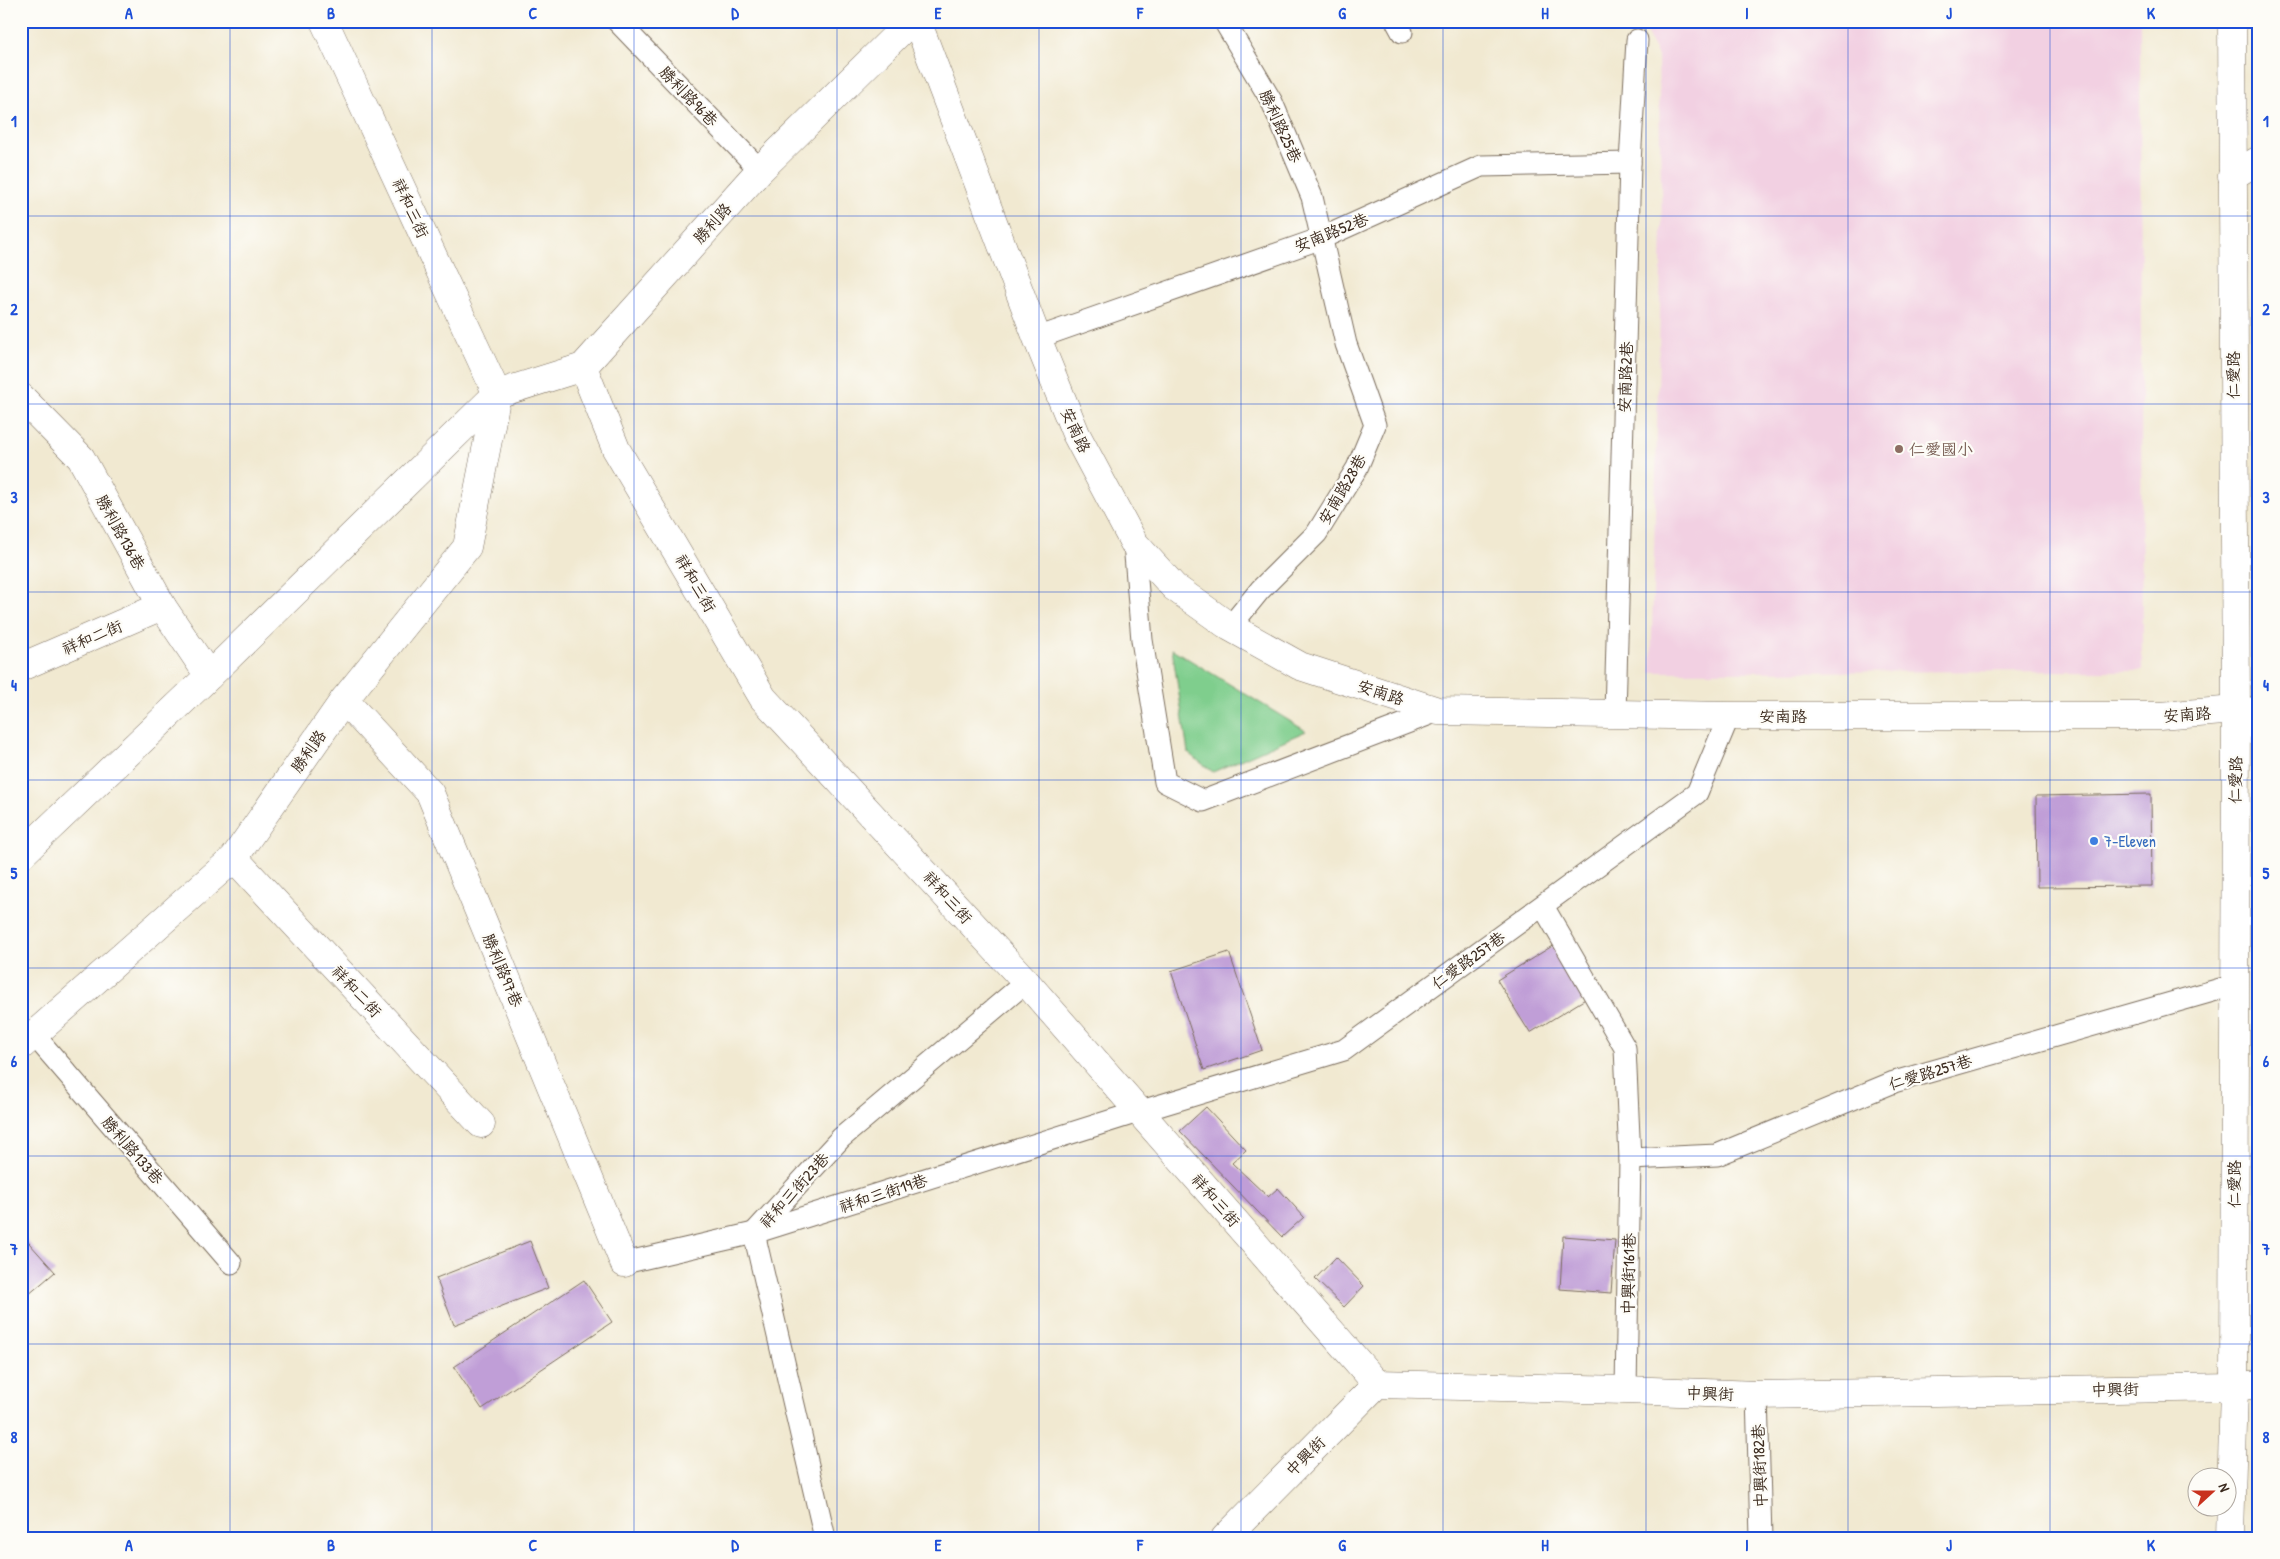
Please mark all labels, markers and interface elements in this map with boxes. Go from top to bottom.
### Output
text: A [125,2,133,24]
text: B [327,2,335,24]
text: C [529,2,538,24]
text: D [731,2,739,24]
text: E [934,2,942,24]
text: F [1136,2,1144,24]
text: G [1338,2,1346,24]
text: H [1541,2,1549,24]
text: I [1745,2,1749,24]
text: J [1946,2,1952,24]
text: K [2147,2,2156,24]
street label: 勝利路96巷 [655,61,723,131]
street label: 勝利路25巷 [1254,86,1308,166]
text: 1 [11,110,17,132]
text: 1 [2263,110,2269,132]
street label: 祥和三街 [388,174,434,242]
street label: 勝利路 [688,198,736,248]
street label: 安南路52巷 [1291,207,1371,257]
text: 2 [10,298,18,320]
text: 2 [2262,298,2270,320]
street label: 安南路2巷 [1613,341,1637,413]
street label: 仁愛路 [2222,351,2244,399]
street label: 安南路 [1056,404,1096,456]
place label: 仁愛國小 [1909,438,1973,460]
marker: 仁愛國小 [1893,443,1905,455]
street label: 安南路28巷 [1313,450,1371,528]
text: 3 [10,486,18,508]
text: 3 [2262,486,2270,508]
street label: 勝利路136巷 [91,490,151,574]
street label: 祥和三街 [670,550,722,616]
street label: 祥和二街 [58,614,126,660]
text: 4 [11,674,17,696]
street label: 安南路 [1355,674,1407,710]
text: 4 [2263,674,2269,696]
street label: 安南路 [2162,701,2212,727]
street label: 安南路 [1759,705,1807,727]
street label: 勝利路 [285,725,331,777]
street label: 仁愛路 [2224,756,2246,804]
place label: 7-Eleven [2104,830,2156,852]
marker: 7-Eleven [2088,835,2100,847]
text: 5 [11,862,18,884]
text: 5 [2263,862,2270,884]
street label: 祥和三街 [918,866,978,928]
street label: 仁愛路257巷 [1427,926,1509,994]
street label: 勝利路97巷 [478,930,528,1010]
street label: 祥和二街 [327,960,387,1022]
street label: 仁愛路257巷 [1886,1049,1974,1095]
text: 6 [11,1050,18,1072]
text: 6 [2263,1050,2270,1072]
street label: 勝利路133巷 [97,1111,169,1189]
street label: 祥和三街23巷 [754,1147,834,1233]
street label: 仁愛路 [2223,1160,2245,1208]
street label: 祥和三街19巷 [836,1168,930,1218]
street label: 祥和三街 [1187,1169,1245,1231]
street label: 中興街161巷 [1616,1233,1640,1315]
text: 7 [9,1238,18,1260]
text: 7 [2261,1238,2270,1260]
street label: 中興街 [2091,1378,2139,1400]
street label: 中興街 [1686,1381,1734,1405]
street label: 中興街182巷 [1747,1424,1771,1508]
text: 8 [11,1426,18,1448]
text: 8 [2263,1426,2270,1448]
street label: 中興街 [1280,1431,1330,1481]
north arrow [2188,1466,2238,1516]
text: N [2214,1480,2235,1495]
text: A [125,1534,133,1556]
text: B [327,1534,335,1556]
text: C [529,1534,538,1556]
text: D [731,1534,739,1556]
text: E [934,1534,942,1556]
text: F [1136,1534,1144,1556]
text: G [1338,1534,1346,1556]
text: H [1541,1534,1549,1556]
text: I [1745,1534,1749,1556]
text: J [1946,1534,1952,1556]
text: K [2147,1534,2156,1556]

